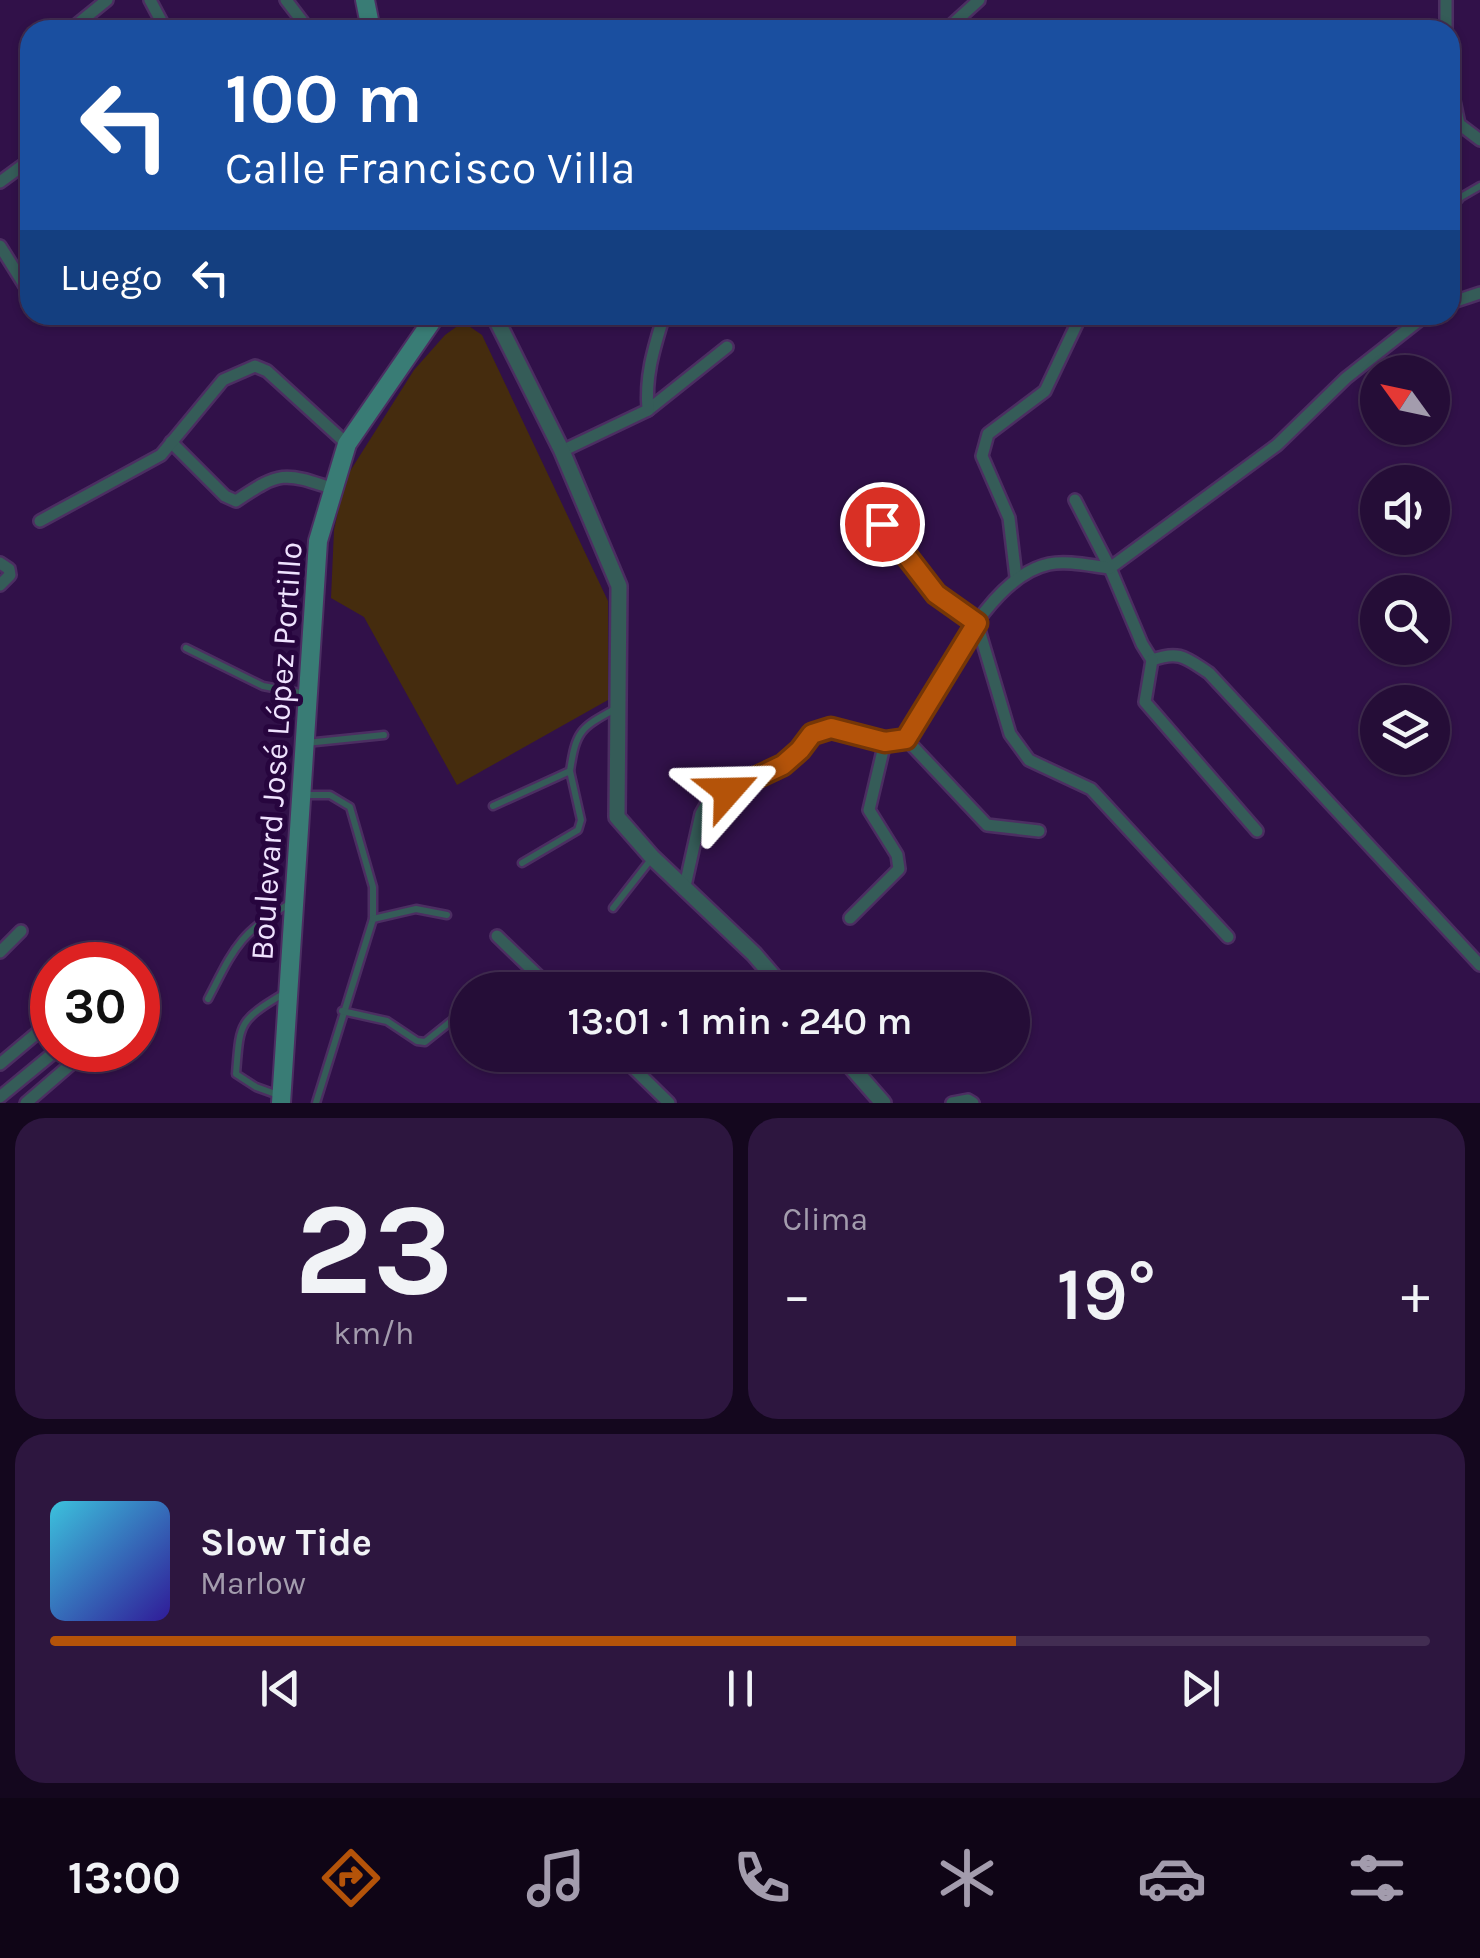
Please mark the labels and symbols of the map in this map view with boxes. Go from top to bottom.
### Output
north arrow [1360,355,1450,445]
pin [840,482,925,567]
street label: Boulevard José López Portillo [243,541,310,961]
position arrow [676,739,780,843]
speed limit sign: 30 [30,942,160,1072]

